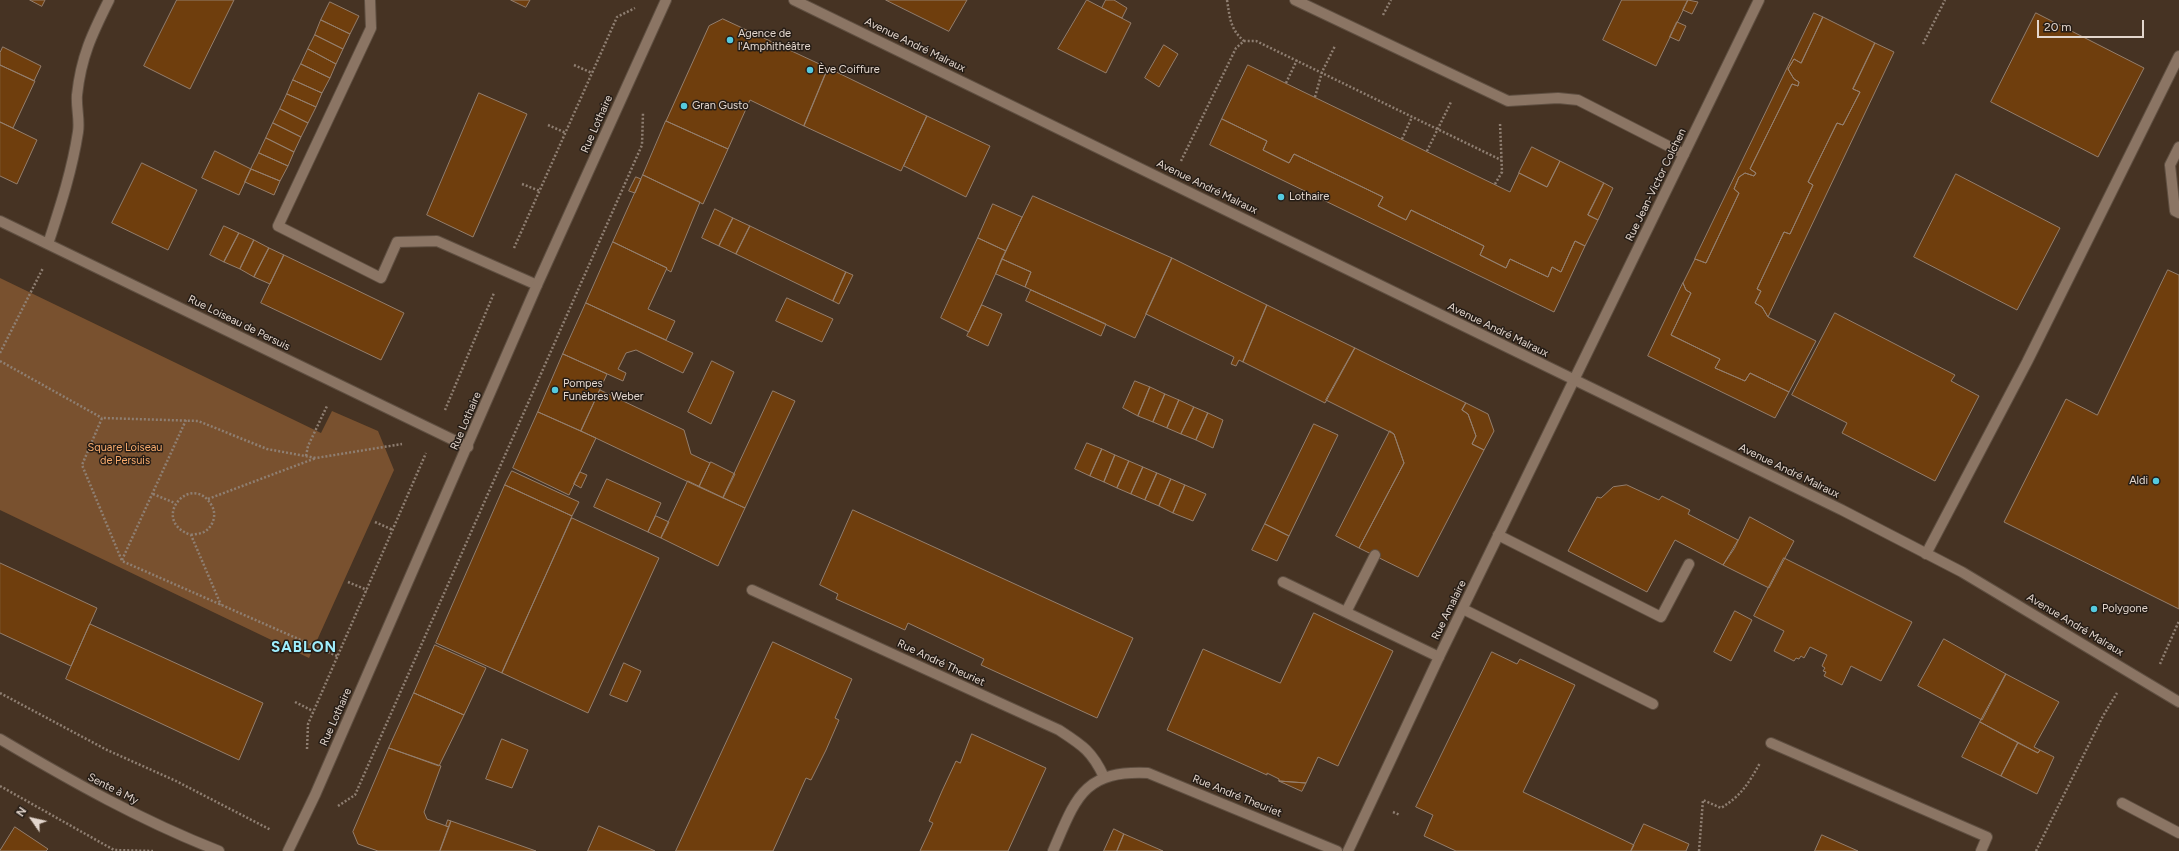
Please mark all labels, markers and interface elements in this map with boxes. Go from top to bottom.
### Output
scale bar [2039,12,2146,38]
street label: Avenue André Malraux [862,15,968,75]
text: 20 m [2044,20,2072,34]
place label: Agence de l'Amphithéâtre [738,27,810,53]
marker: Agence de l'Amphithéâtre [725,35,735,45]
place label: Ève Coiffure [818,63,880,77]
marker: Ève Coiffure [805,65,815,75]
street label: Rue Lothaire [578,93,616,155]
place label: Gran Gusto [692,99,749,113]
marker: Gran Gusto [679,101,689,111]
street label: Rue Jean-Victor Colchen [1623,126,1689,244]
street label: Avenue André Malraux [1154,157,1260,217]
place label: Lothaire [1289,190,1329,204]
marker: Lothaire [1276,192,1286,202]
street label: Rue Loiseau de Persuis [186,292,292,354]
street label: Avenue André Malraux [1445,300,1551,360]
place label: Pompes Funèbres Weber [563,377,643,403]
marker: Pompes Funèbres Weber [550,385,560,395]
street label: Rue Lothaire [448,390,484,452]
park label: Square Loiseau de Persuis [88,441,162,467]
street label: Avenue André Malraux [1736,441,1842,501]
place label: Aldi [2129,474,2148,488]
marker: Aldi [2151,476,2161,486]
street label: Rue Amalaire [1429,578,1469,642]
street label: Avenue André Malraux [2024,591,2126,659]
place label: Polygone [2102,602,2148,616]
marker: Polygone [2089,604,2099,614]
street label: Rue André Theuriet [895,637,987,689]
district label: SABLON [271,639,337,657]
street label: Rue Lothaire [317,686,355,748]
street label: Sente à My [85,771,141,807]
street label: Rue André Theuriet [1190,772,1284,820]
north arrow [12,799,52,839]
text: N [14,805,29,819]

